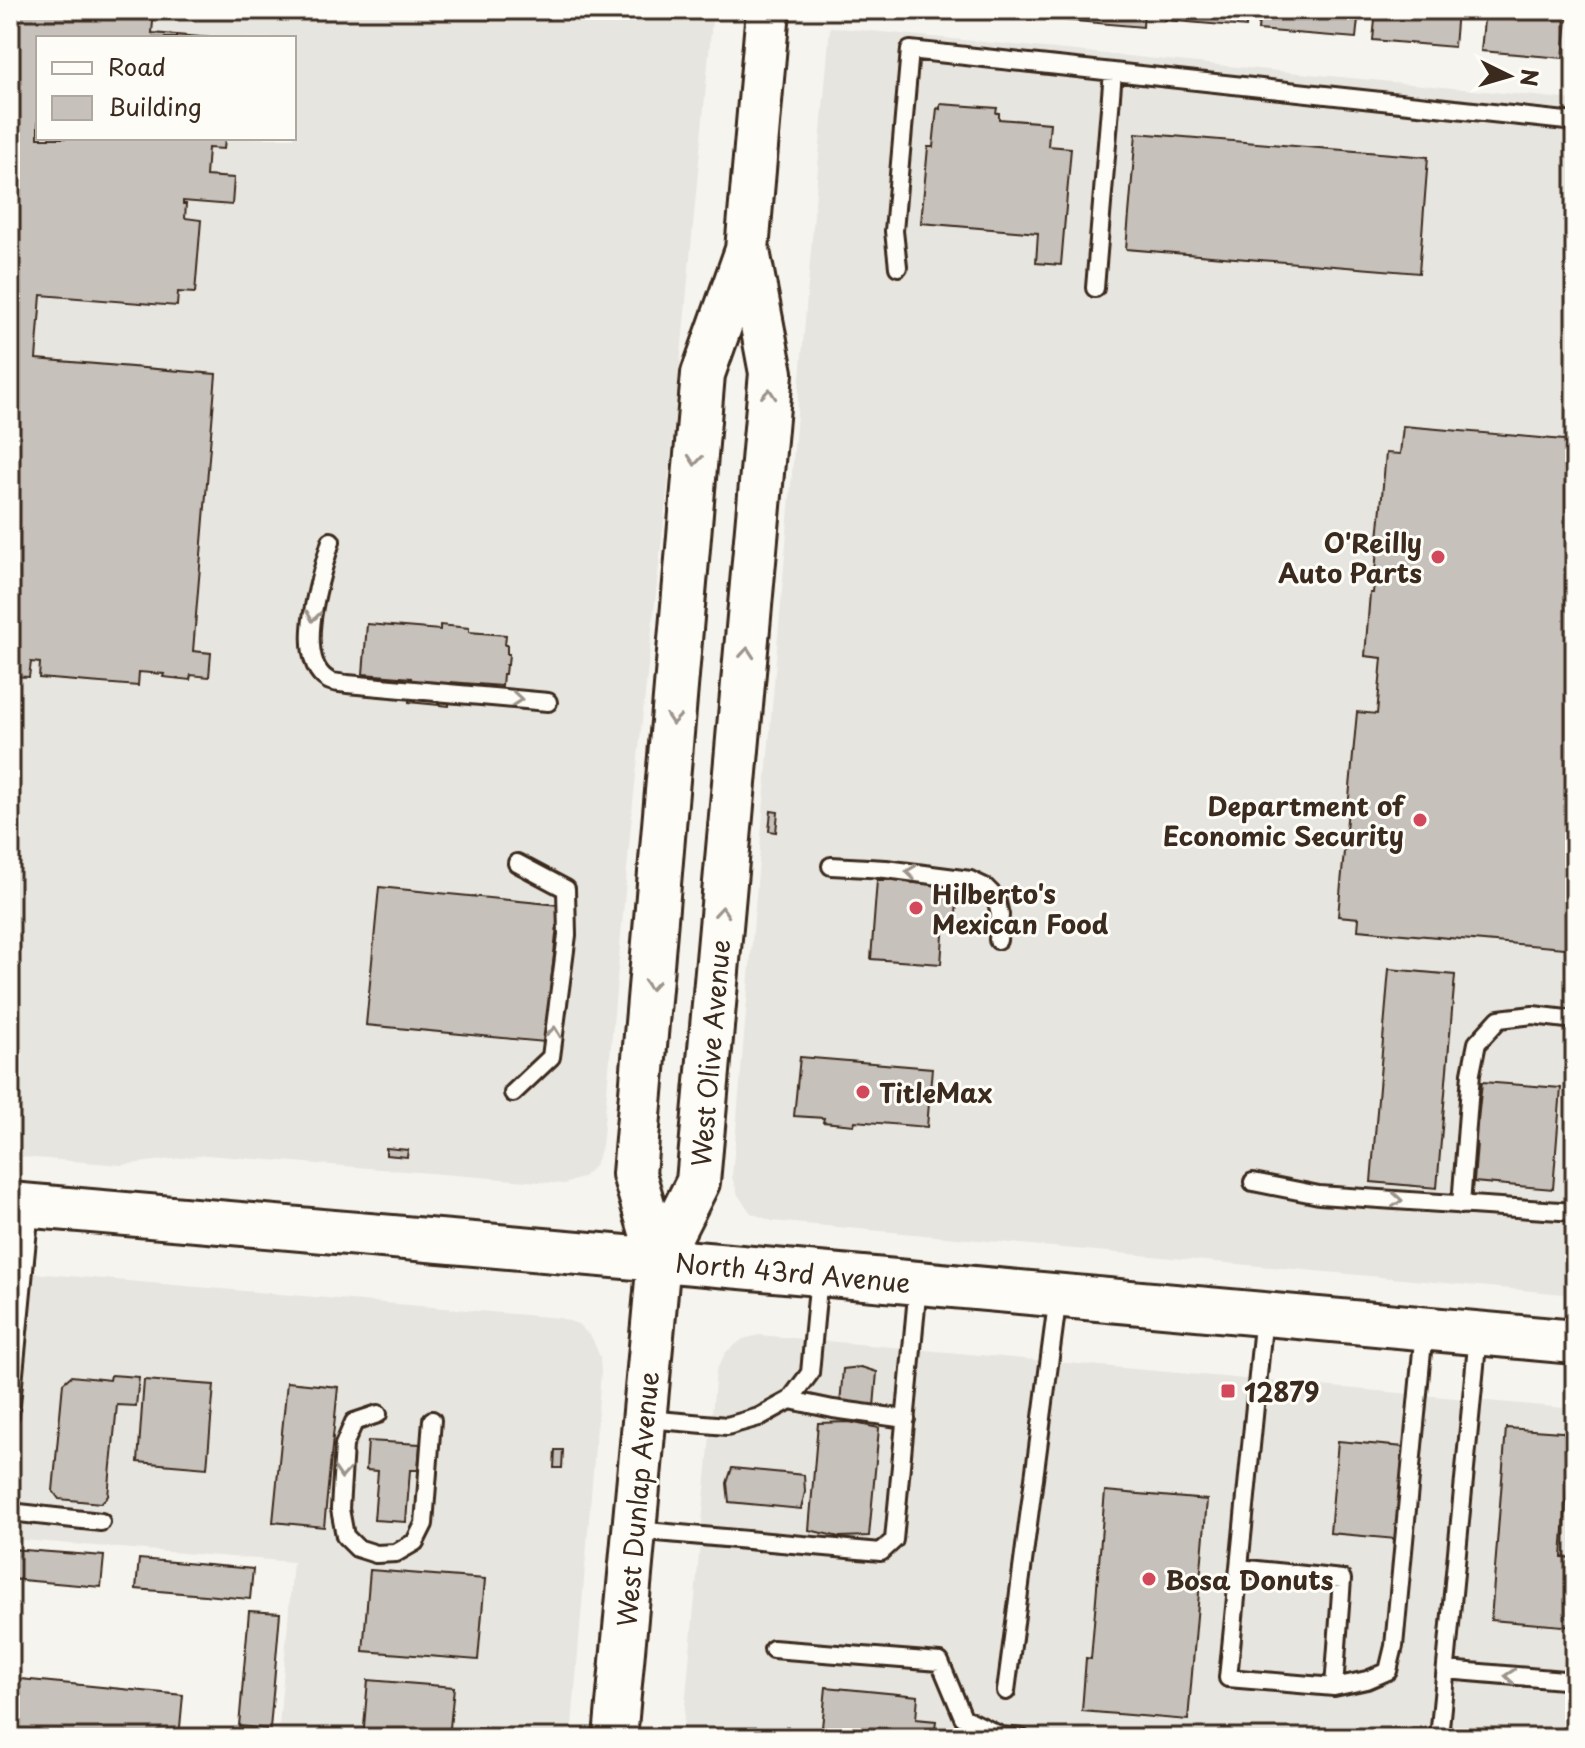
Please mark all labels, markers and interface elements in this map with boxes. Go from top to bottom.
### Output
legend [36,36,296,140]
north arrow [1469,36,1549,116]
text: Road [108,48,166,84]
text: N [1513,68,1548,88]
text: Building [108,88,202,124]
one-way arrow [761,387,778,400]
one-way arrow [687,454,704,467]
place label: O'Reilly Auto Parts [1278,523,1422,592]
marker: O'Reilly Auto Parts [1429,548,1447,566]
one-way arrow [305,610,322,623]
one-way arrow [738,646,755,659]
one-way arrow [511,691,524,708]
one-way arrow [665,713,682,726]
place label: Department of Economic Security [1163,786,1406,855]
marker: Department of Economic Security [1411,811,1429,829]
one-way arrow [904,864,918,881]
place label: Hilberto's Mexican Food [932,874,1109,943]
marker: Hilberto's Mexican Food [907,899,925,917]
one-way arrow [714,905,731,918]
street label: West Olive Avenue [681,938,739,1168]
one-way arrow [642,979,659,992]
one-way arrow [545,1025,562,1038]
place label: TitleMax [879,1073,993,1112]
marker: TitleMax [854,1083,872,1101]
one-way arrow [1391,1191,1404,1208]
street label: North 43rd Avenue [674,1242,912,1302]
street label: West Dunlap Avenue [606,1370,668,1628]
place label: 12879 [1244,1372,1320,1411]
marker: 12879 [1219,1382,1237,1400]
one-way arrow [334,1466,351,1479]
place label: Bosa Donuts [1165,1560,1333,1599]
marker: Bosa Donuts [1140,1570,1158,1588]
one-way arrow [1503,1667,1516,1684]

